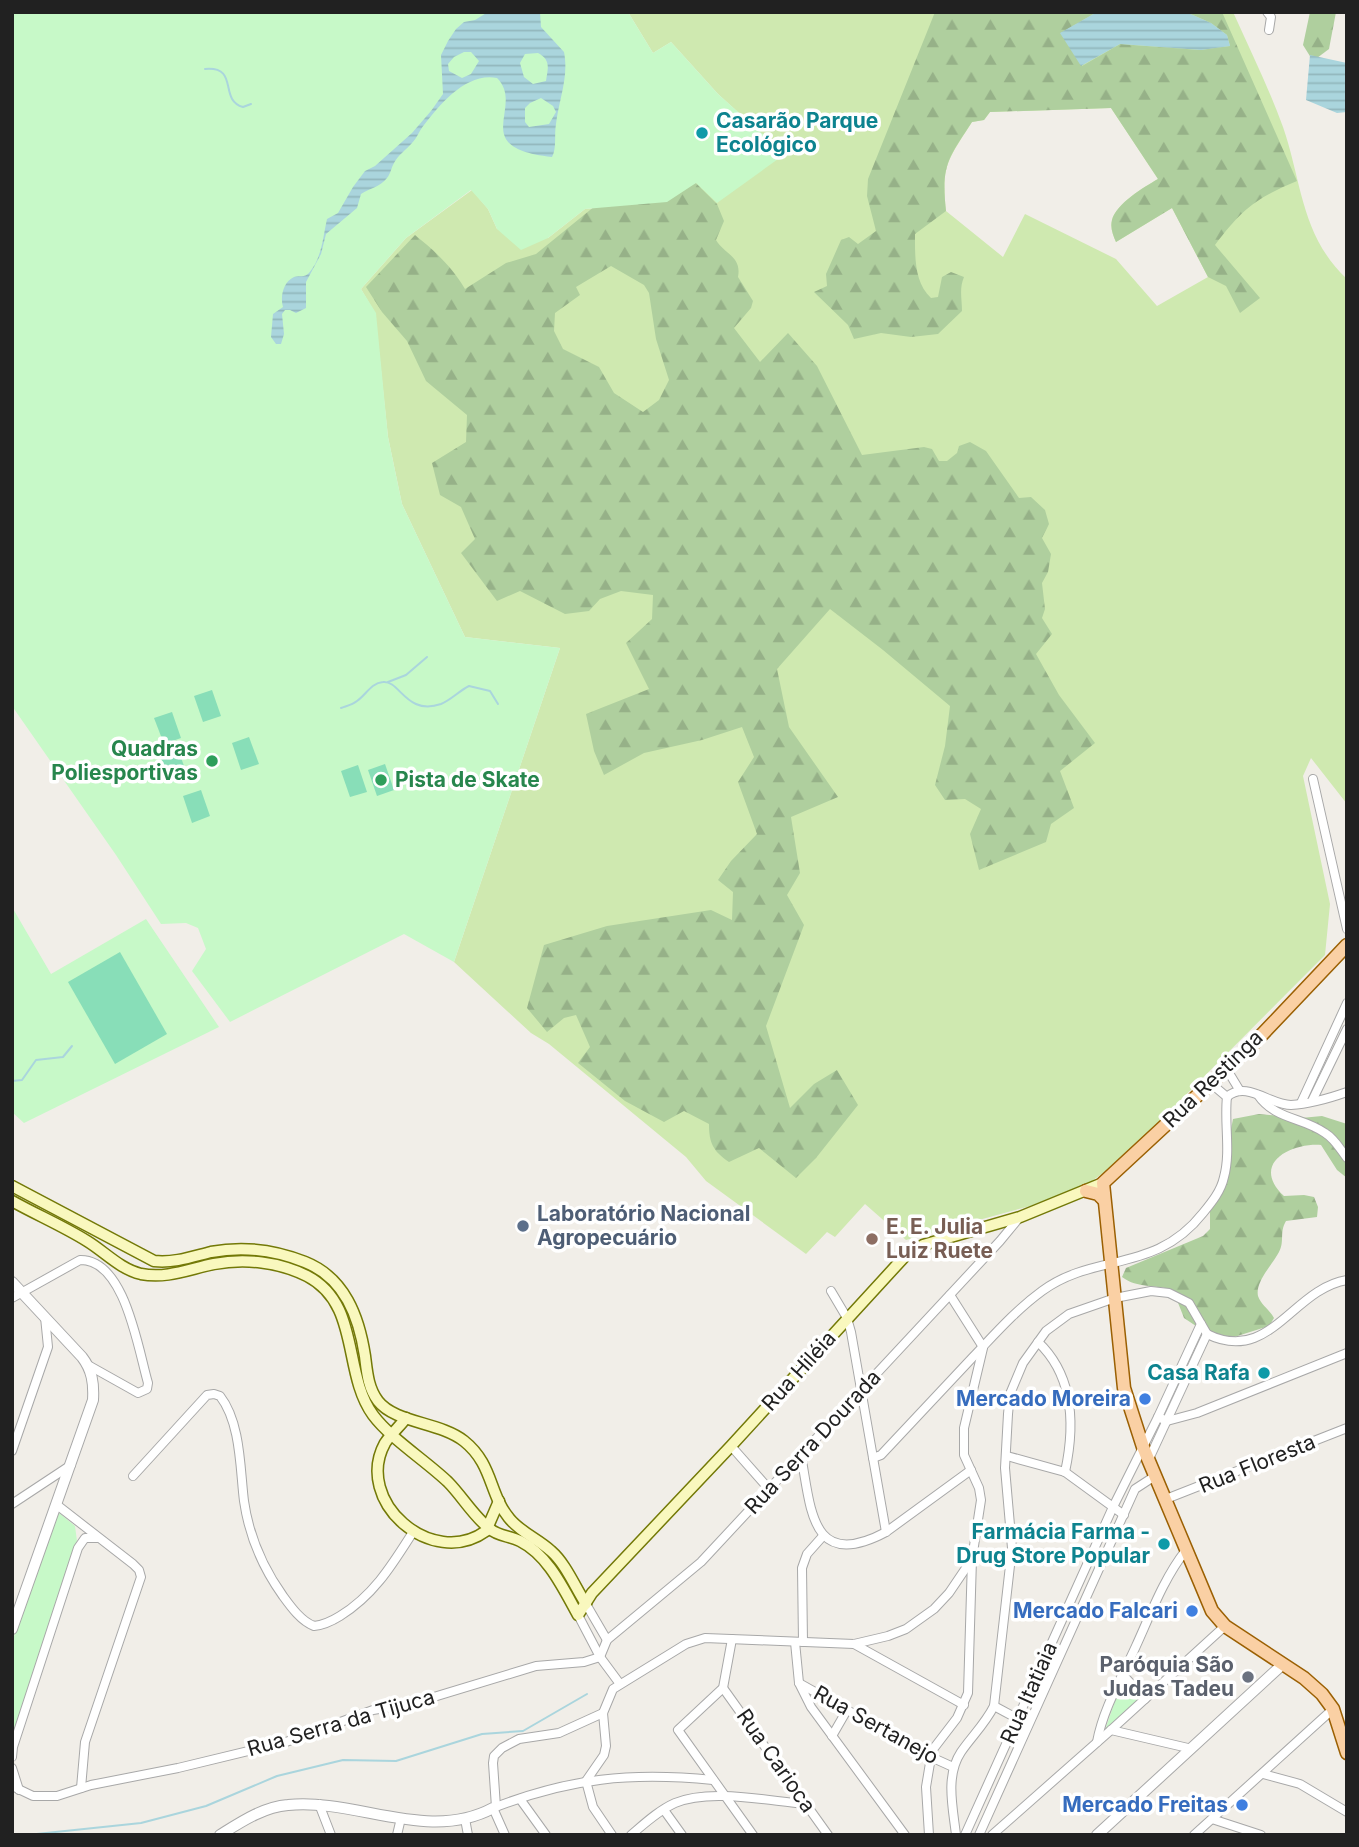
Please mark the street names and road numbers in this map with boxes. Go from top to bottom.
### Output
street label: Rua Restinga [1157,1025,1268,1133]
street label: Rua Hiléia [756,1326,841,1416]
street label: Rua Serra Dourada [739,1364,886,1519]
street label: Rua Floresta [1195,1429,1319,1498]
street label: Rua Itatiaia [995,1638,1062,1748]
street label: Rua Sertanejo [810,1680,943,1769]
street label: Rua Serra da Tijuca [244,1684,437,1761]
street label: Rua Carioca [732,1704,821,1817]

